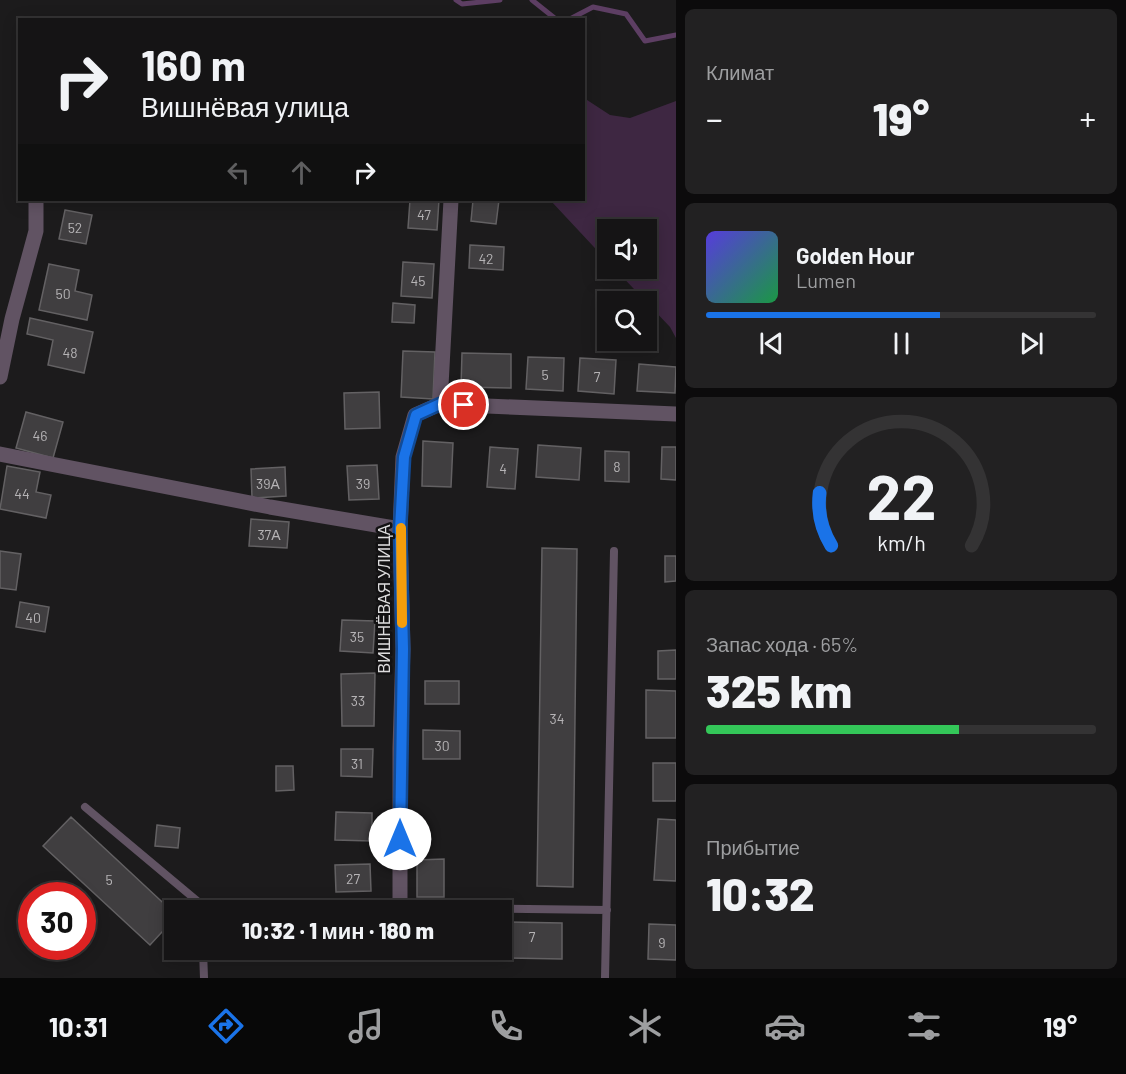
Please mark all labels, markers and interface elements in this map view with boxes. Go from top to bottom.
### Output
text: 160 m [141,39,246,89]
icon: right [42,42,120,120]
text: Климат [706,60,774,84]
text: Вишнёвая улица [141,90,349,122]
text: 19° [873,91,929,145]
text: − [706,98,723,138]
text: + [1080,98,1096,138]
icon: left [222,156,255,189]
icon: ahead [285,156,318,189]
icon: right [348,156,381,189]
house number: 47 [417,206,431,223]
house number: 52 [68,219,82,236]
map controls [597,219,657,351]
button: sound [597,219,657,279]
text: Golden Hour [796,242,914,268]
house number: 42 [478,250,494,267]
text: Lumen [796,268,856,292]
house number: 45 [411,272,425,289]
house number: 50 [55,285,71,302]
button: search [597,291,657,351]
icon: previous [755,327,788,360]
icon: pause [885,327,918,360]
icon: next [1015,327,1048,360]
house number: 48 [62,344,78,361]
house number: 5 [541,366,549,383]
house number: 7 [594,368,601,385]
pin [438,379,489,430]
icon: arrive [447,388,480,421]
house number: 46 [33,427,47,444]
house number: 8 [613,458,621,475]
text: 22 [866,458,936,532]
house number: 4 [499,460,507,477]
house number: 39А [256,475,281,492]
house number: 39 [356,475,370,492]
house number: 44 [14,485,30,502]
street label: ВИШНЁВАЯ УЛИЦА [374,524,393,673]
house number: 37А [257,526,281,543]
text: km/h [877,530,925,555]
house number: 40 [25,609,41,626]
house number: 35 [350,628,364,645]
text: Запас хода · 65% [706,632,858,656]
text: 325 km [706,663,852,717]
house number: 33 [351,692,365,709]
house number: 34 [550,710,564,727]
house number: 30 [434,737,450,754]
house number: 31 [351,755,363,772]
position arrow [368,807,432,871]
text: Прибытие [706,835,800,859]
text: 10:32 [706,866,815,920]
house number: 27 [346,870,360,887]
house number: 5 [105,871,113,888]
speed limit sign: 30 [18,882,96,960]
text: 10:32 · 1 мин · 180 m [242,917,434,943]
house number: 7 [529,928,536,945]
house number: 9 [658,934,666,951]
icon: directions [205,1005,247,1047]
icon: music [345,1005,387,1047]
icon: phone [485,1005,527,1047]
icon: climate [624,1005,666,1047]
icon: car [764,1005,806,1047]
icon: filters [903,1005,945,1047]
text: 10:31 [49,1010,108,1042]
text: 19° [1043,1010,1077,1042]

